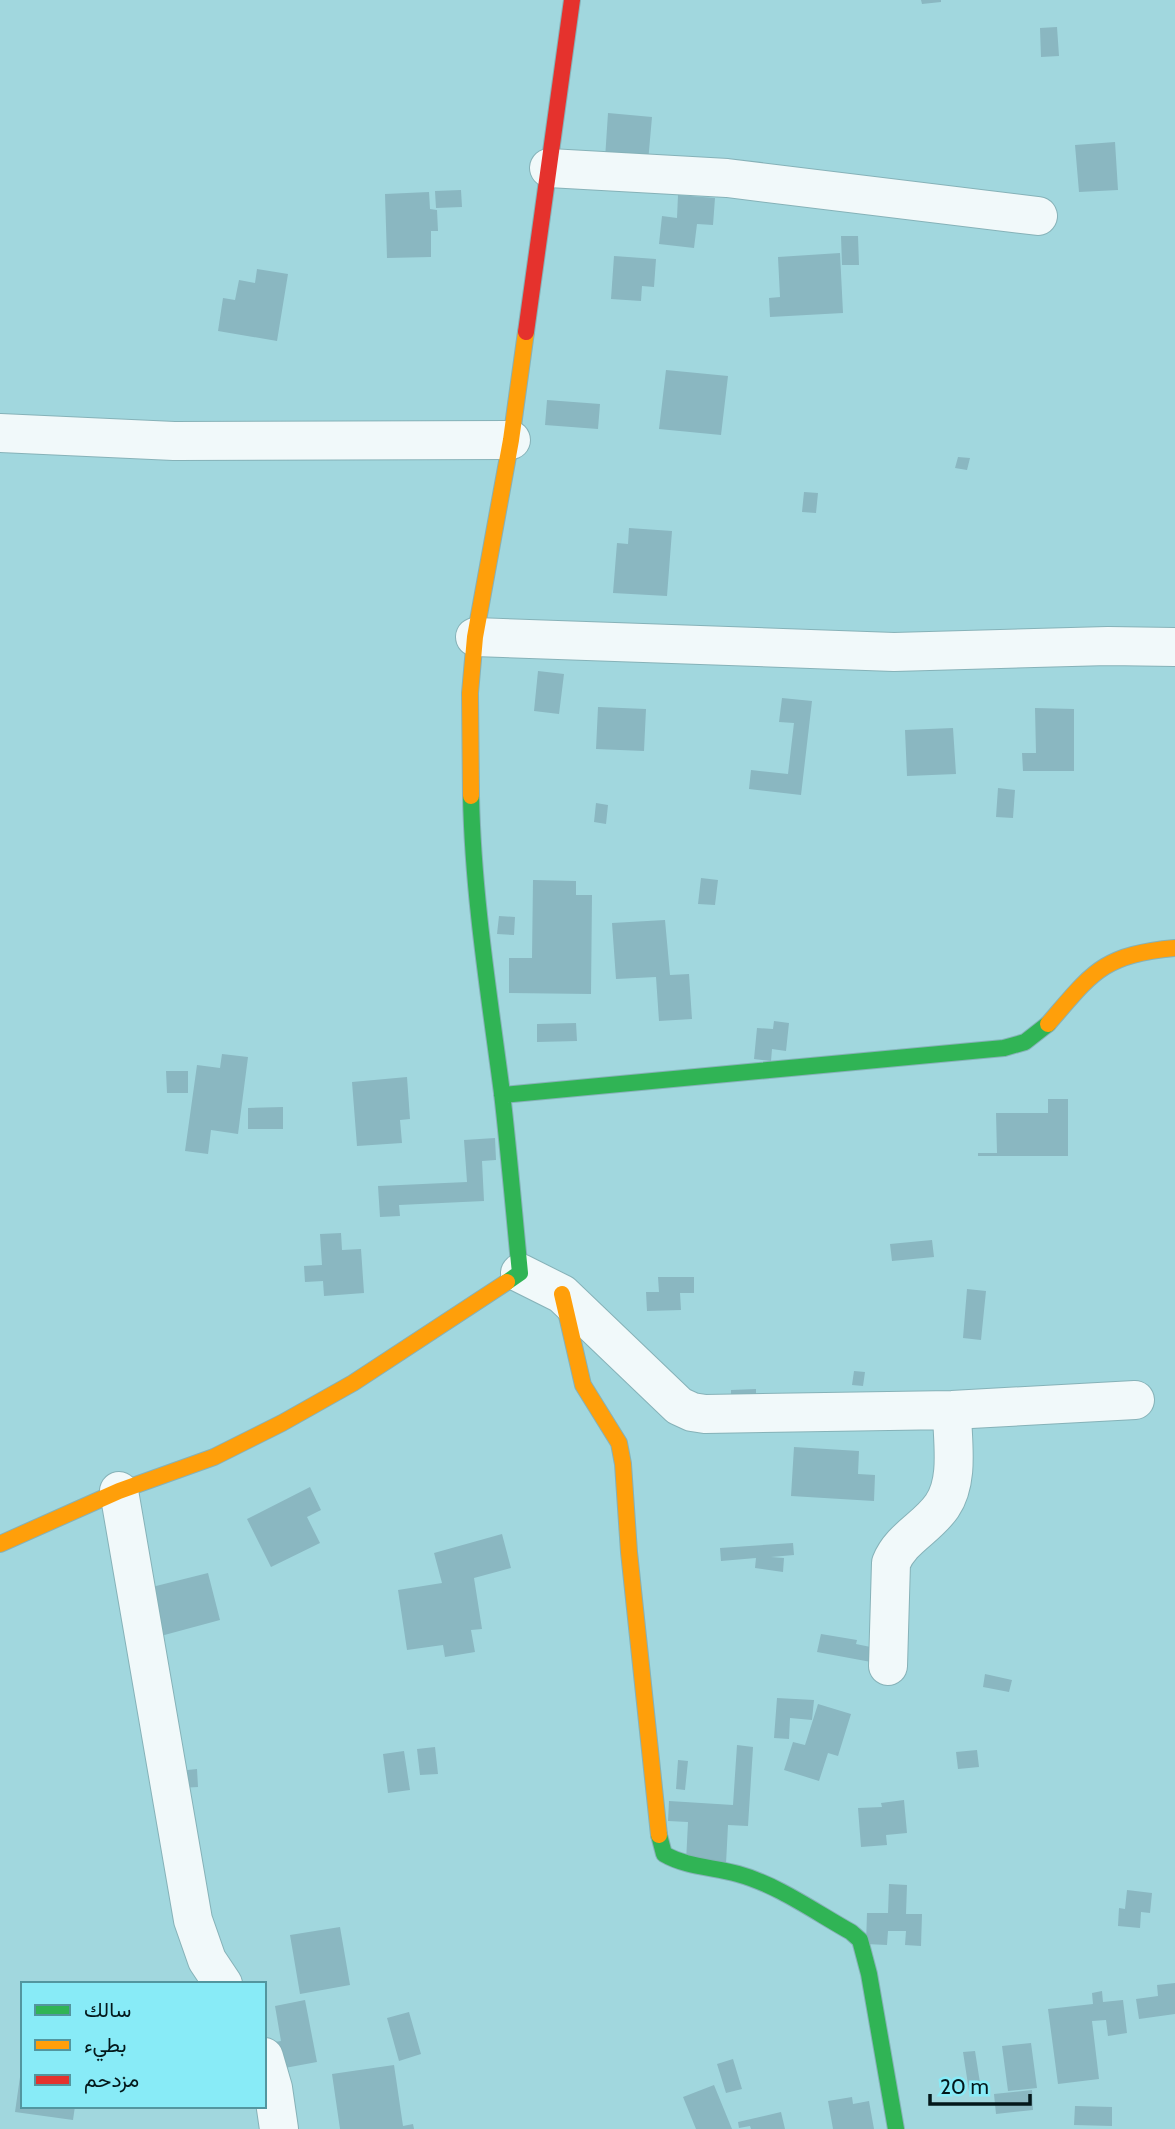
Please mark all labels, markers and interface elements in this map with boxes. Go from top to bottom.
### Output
legend [21,1982,266,2108]
text: سالك [84,1997,131,2022]
text: بطيء [84,2032,127,2062]
scale bar [930,2062,1030,2106]
text: مزدحم [84,2067,139,2094]
text: 20 m [940,2074,989,2099]

